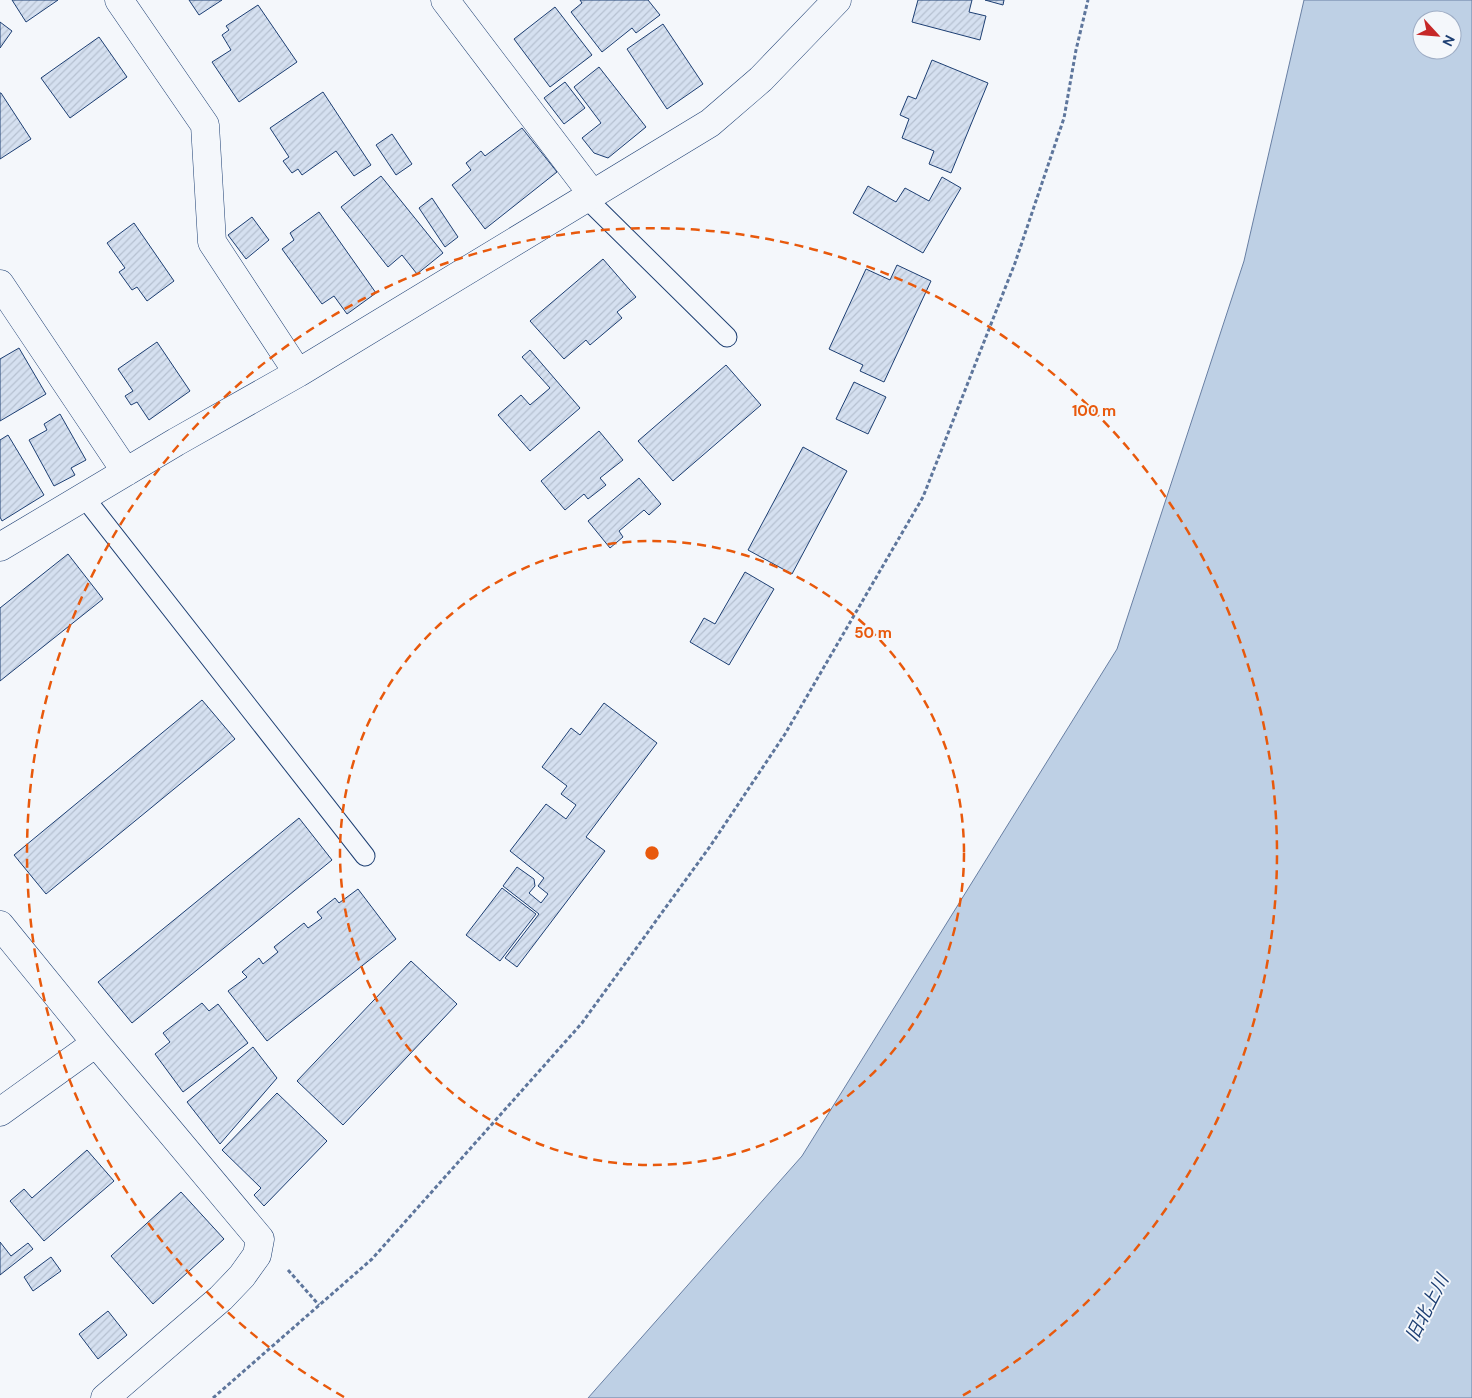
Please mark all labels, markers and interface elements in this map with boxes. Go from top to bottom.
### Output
north arrow [1412,10,1462,60]
text: N [1438,32,1459,49]
text: 100 m [1072,401,1116,421]
text: 50 m [854,623,892,643]
centre of rings [643,844,661,862]
water label: 旧北上川 [1400,1269,1455,1346]

